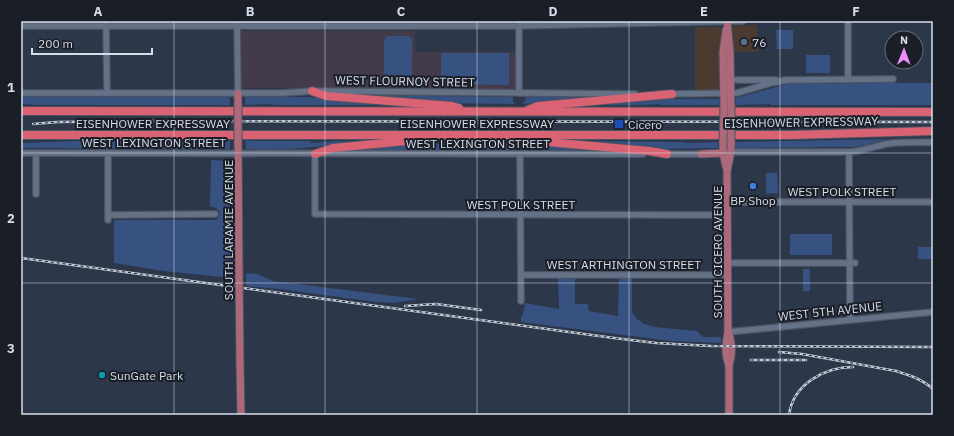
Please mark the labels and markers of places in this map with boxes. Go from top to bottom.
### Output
place label: 76 [752,35,766,50]
marker: 76 [739,37,749,47]
place label: Cicero [628,117,662,132]
marker: Cicero [613,118,625,130]
marker: BP Shop [748,181,758,191]
place label: BP Shop [730,193,776,208]
place label: SunGate Park [110,368,184,383]
marker: SunGate Park [97,370,107,380]

